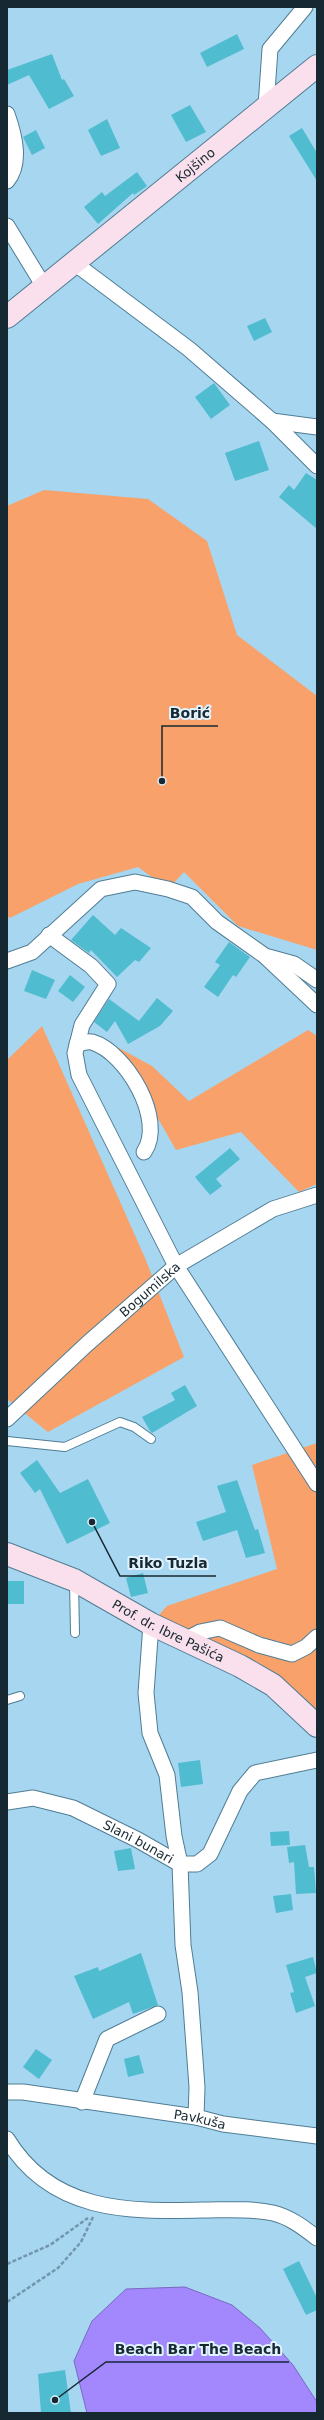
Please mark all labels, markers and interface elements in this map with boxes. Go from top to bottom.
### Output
street label: Kojšino [172,144,218,185]
callout: Borić [162,700,218,726]
text: Borić [170,705,210,721]
street label: Bogumilska [116,1259,183,1320]
callout: Riko Tuzla [120,1550,216,1576]
text: Riko Tuzla [128,1555,208,1571]
street label: Prof. dr. Ibre Pašića [110,1596,227,1665]
street label: Slani bunari [101,1817,176,1866]
street label: Pavkuša [173,2106,228,2132]
callout: Beach Bar The Beach [106,2336,289,2362]
text: Beach Bar The Beach [115,2341,281,2357]

